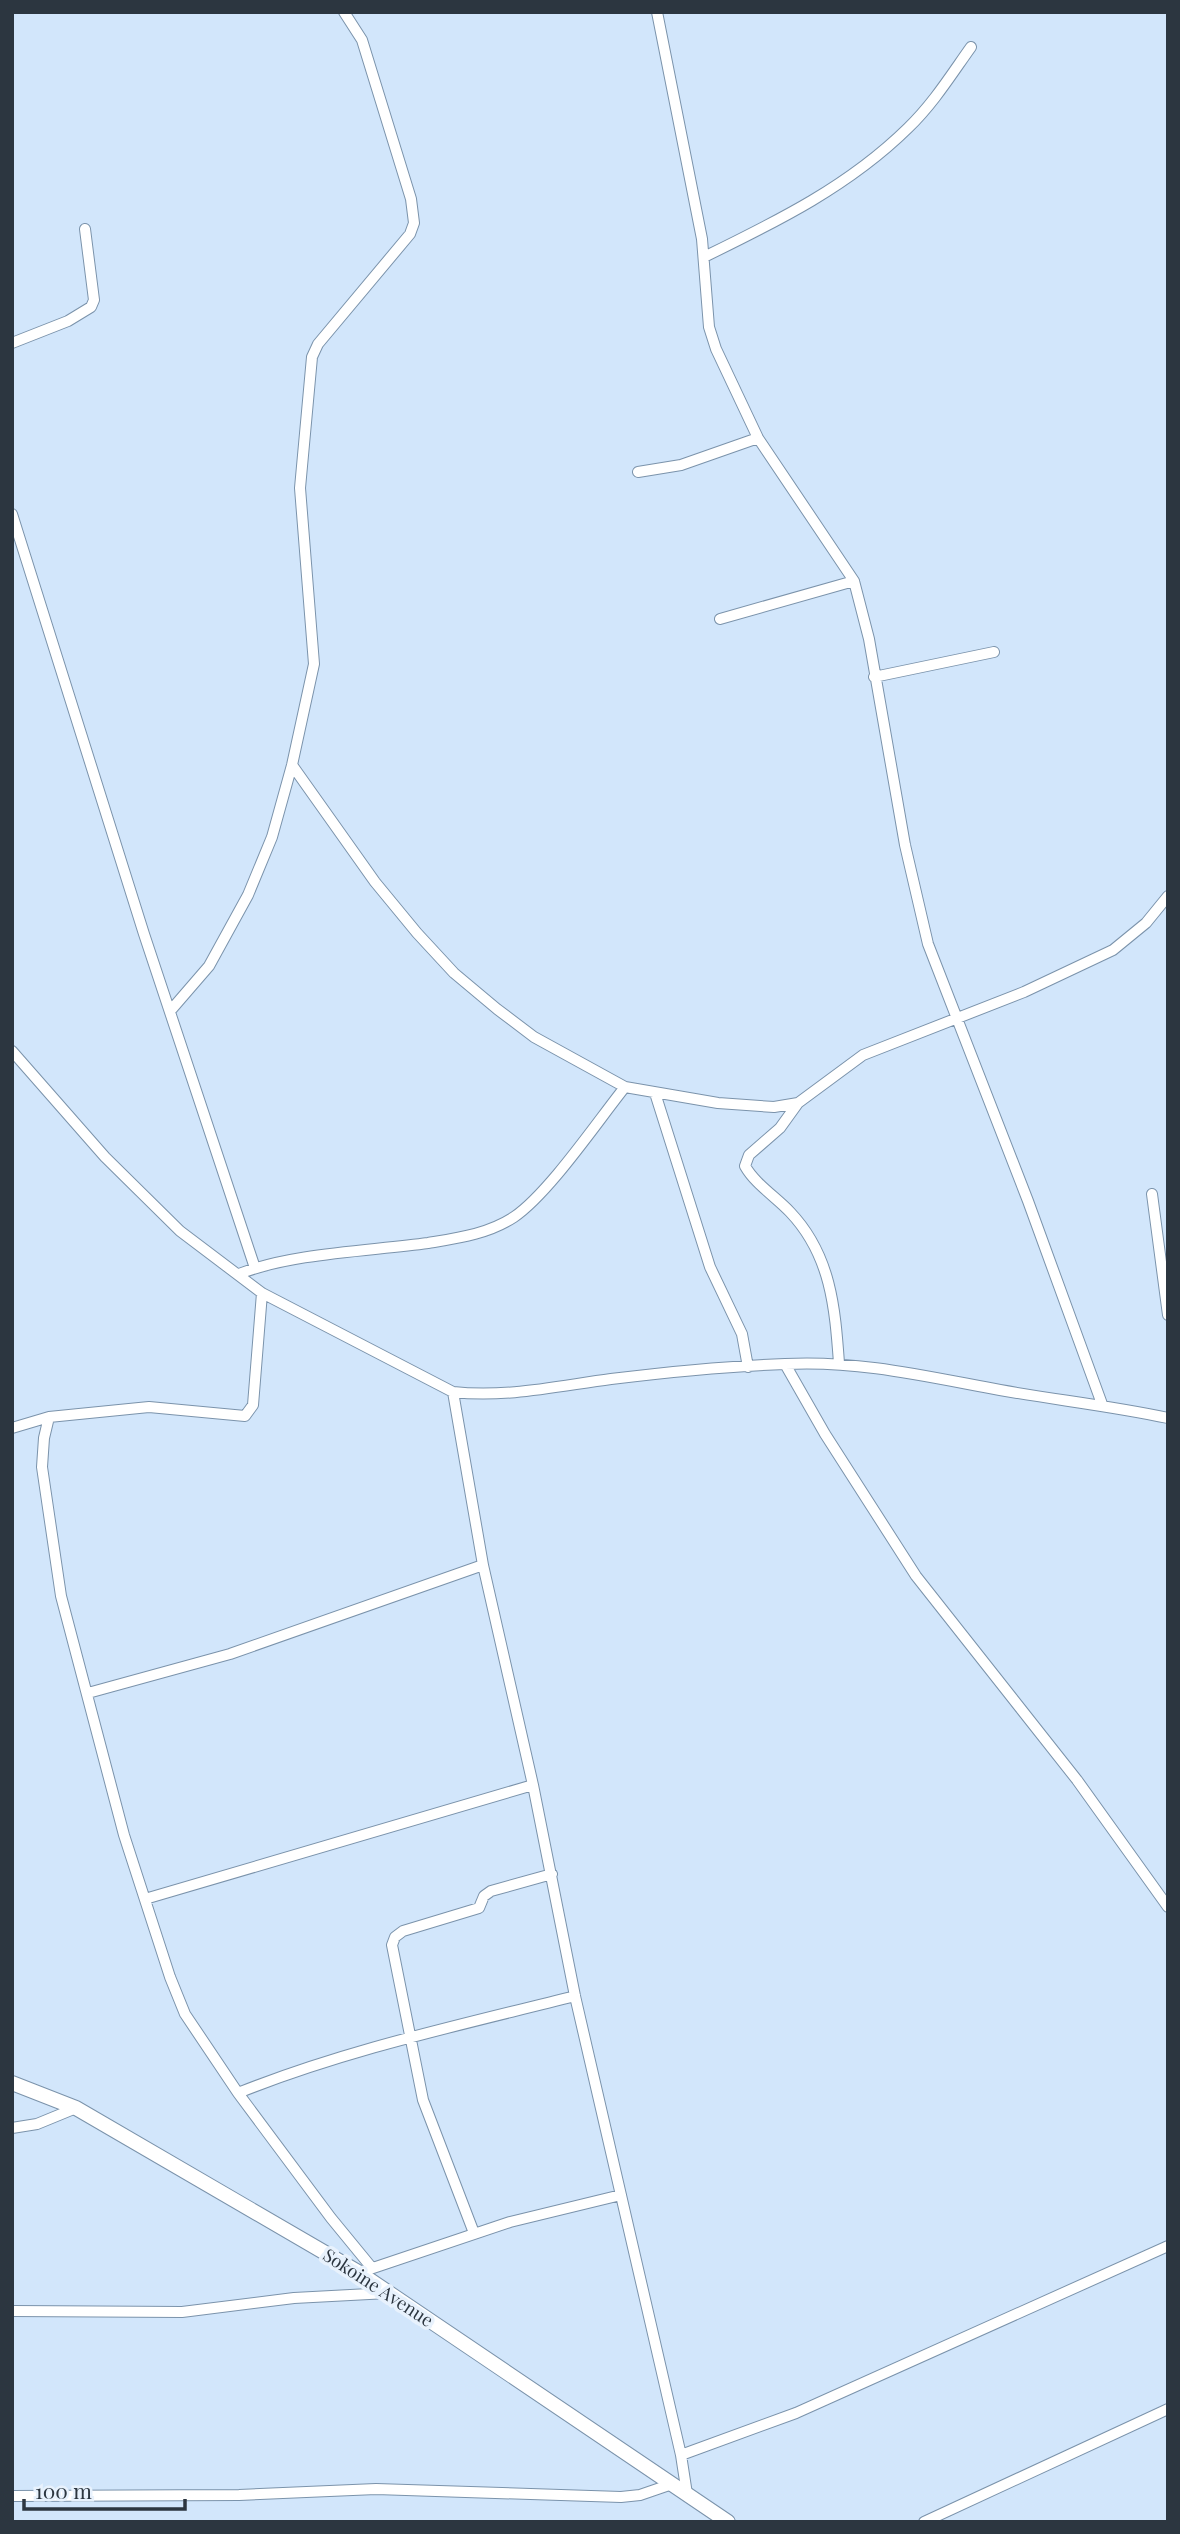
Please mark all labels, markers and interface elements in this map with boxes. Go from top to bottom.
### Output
street label: Sokoine Avenue [319,2242,438,2332]
scale bar [24,2468,186,2512]
text: 100 m [35,2476,92,2504]

